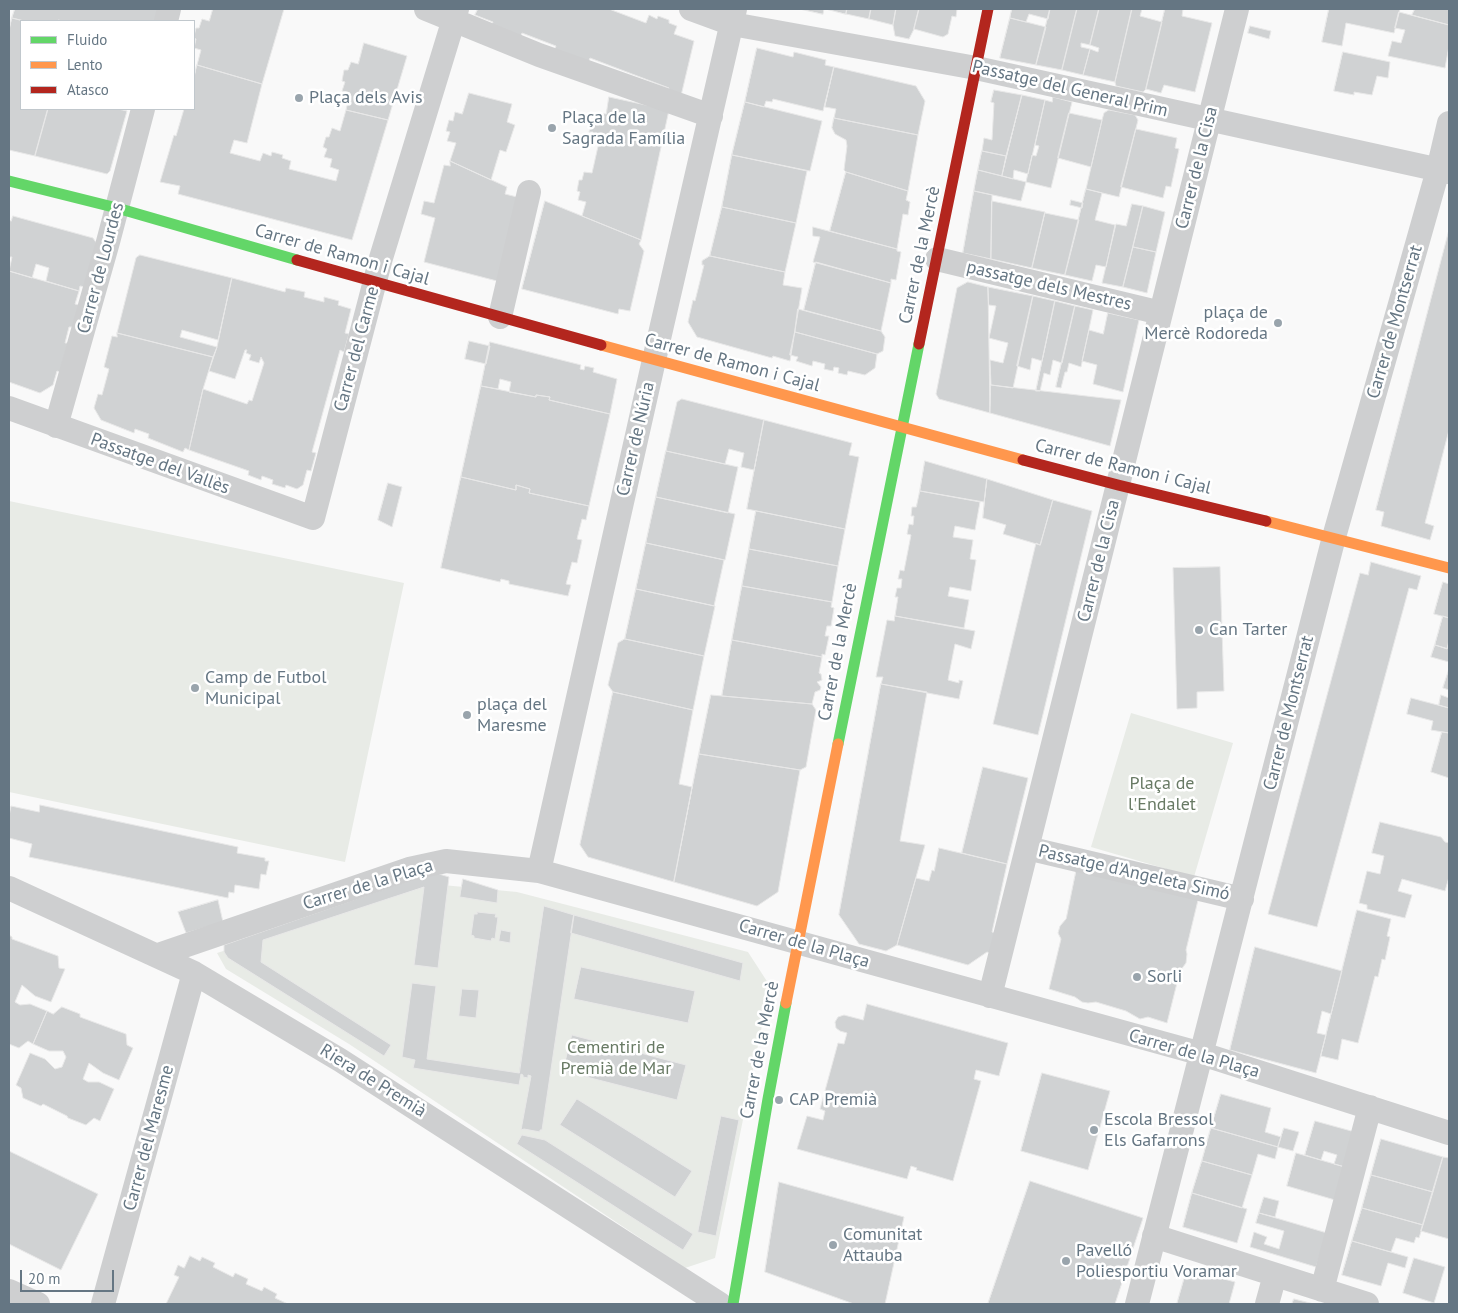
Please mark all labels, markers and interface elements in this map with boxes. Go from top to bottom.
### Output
legend [20,20,195,110]
text: Fluido [67,30,107,49]
text: Lento [67,55,103,74]
street label: Passatge del General Prim [970,56,1170,122]
text: Atasco [67,80,109,99]
place label: Plaça dels Avis [309,87,423,109]
marker: Plaça dels Avis [293,92,305,104]
street label: Carrer de la Cisa [1171,105,1223,231]
place label: Plaça de la Sagrada Família [562,107,685,150]
marker: Plaça de la Sagrada Família [546,122,558,134]
street label: Carrer de la Mercè [895,184,945,326]
street label: Carrer de Lourdes [73,200,129,336]
street label: Carrer de Ramon i Cajal [252,220,432,290]
street label: Carrer de Montserrat [1363,243,1427,401]
street label: passatge dels Mestres [964,257,1134,315]
street label: Carrer del Carme [330,284,384,414]
place label: plaça de Mercè Rodoreda [1144,302,1268,344]
marker: plaça de Mercè Rodoreda [1272,317,1284,329]
street label: Carrer de Ramon i Cajal [642,329,822,397]
street label: Carrer de Núria [612,380,660,498]
street label: Passatge del Vallès [88,429,232,499]
street label: Carrer de Ramon i Cajal [1033,435,1213,499]
street label: Carrer de la Cisa [1073,498,1125,624]
street label: Carrer de la Mercè [814,581,862,723]
place label: Can Tarter [1209,619,1287,641]
marker: Can Tarter [1193,624,1205,636]
street label: Carrer de Montserrat [1259,633,1319,793]
place label: Camp de Futbol Municipal [205,667,326,710]
marker: Camp de Futbol Municipal [189,682,201,694]
place label: plaça del Maresme [477,694,547,736]
marker: plaça del Maresme [461,709,473,721]
park label: Plaça de l'Endalet [1128,773,1196,816]
street label: Passatge d'Angeleta Simó [1036,840,1232,906]
street label: Carrer de la Plaça [300,855,436,915]
street label: Carrer de la Plaça [736,915,872,973]
place label: Sorli [1147,966,1182,988]
marker: Sorli [1131,971,1143,983]
street label: Carrer de la Mercè [736,979,784,1121]
street label: Carrer de la Plaça [1126,1025,1262,1083]
park label: Cementiri de Premià de Mar [561,1037,671,1080]
street label: Riera de Premià [316,1040,430,1122]
street label: Carrer del Maresme [119,1063,179,1213]
place label: CAP Premià [789,1089,877,1111]
marker: CAP Premià [773,1094,785,1106]
place label: Escola Bressol Els Gafarrons [1104,1109,1213,1152]
marker: Escola Bressol Els Gafarrons [1088,1124,1100,1136]
place label: Comunitat Attauba [843,1224,922,1266]
marker: Comunitat Attauba [827,1239,839,1251]
place label: Pavelló Poliesportiu Voramar [1076,1240,1237,1282]
marker: Pavelló Poliesportiu Voramar [1060,1255,1072,1267]
scale bar [22,1260,116,1292]
text: 20 m [28,1269,61,1288]

